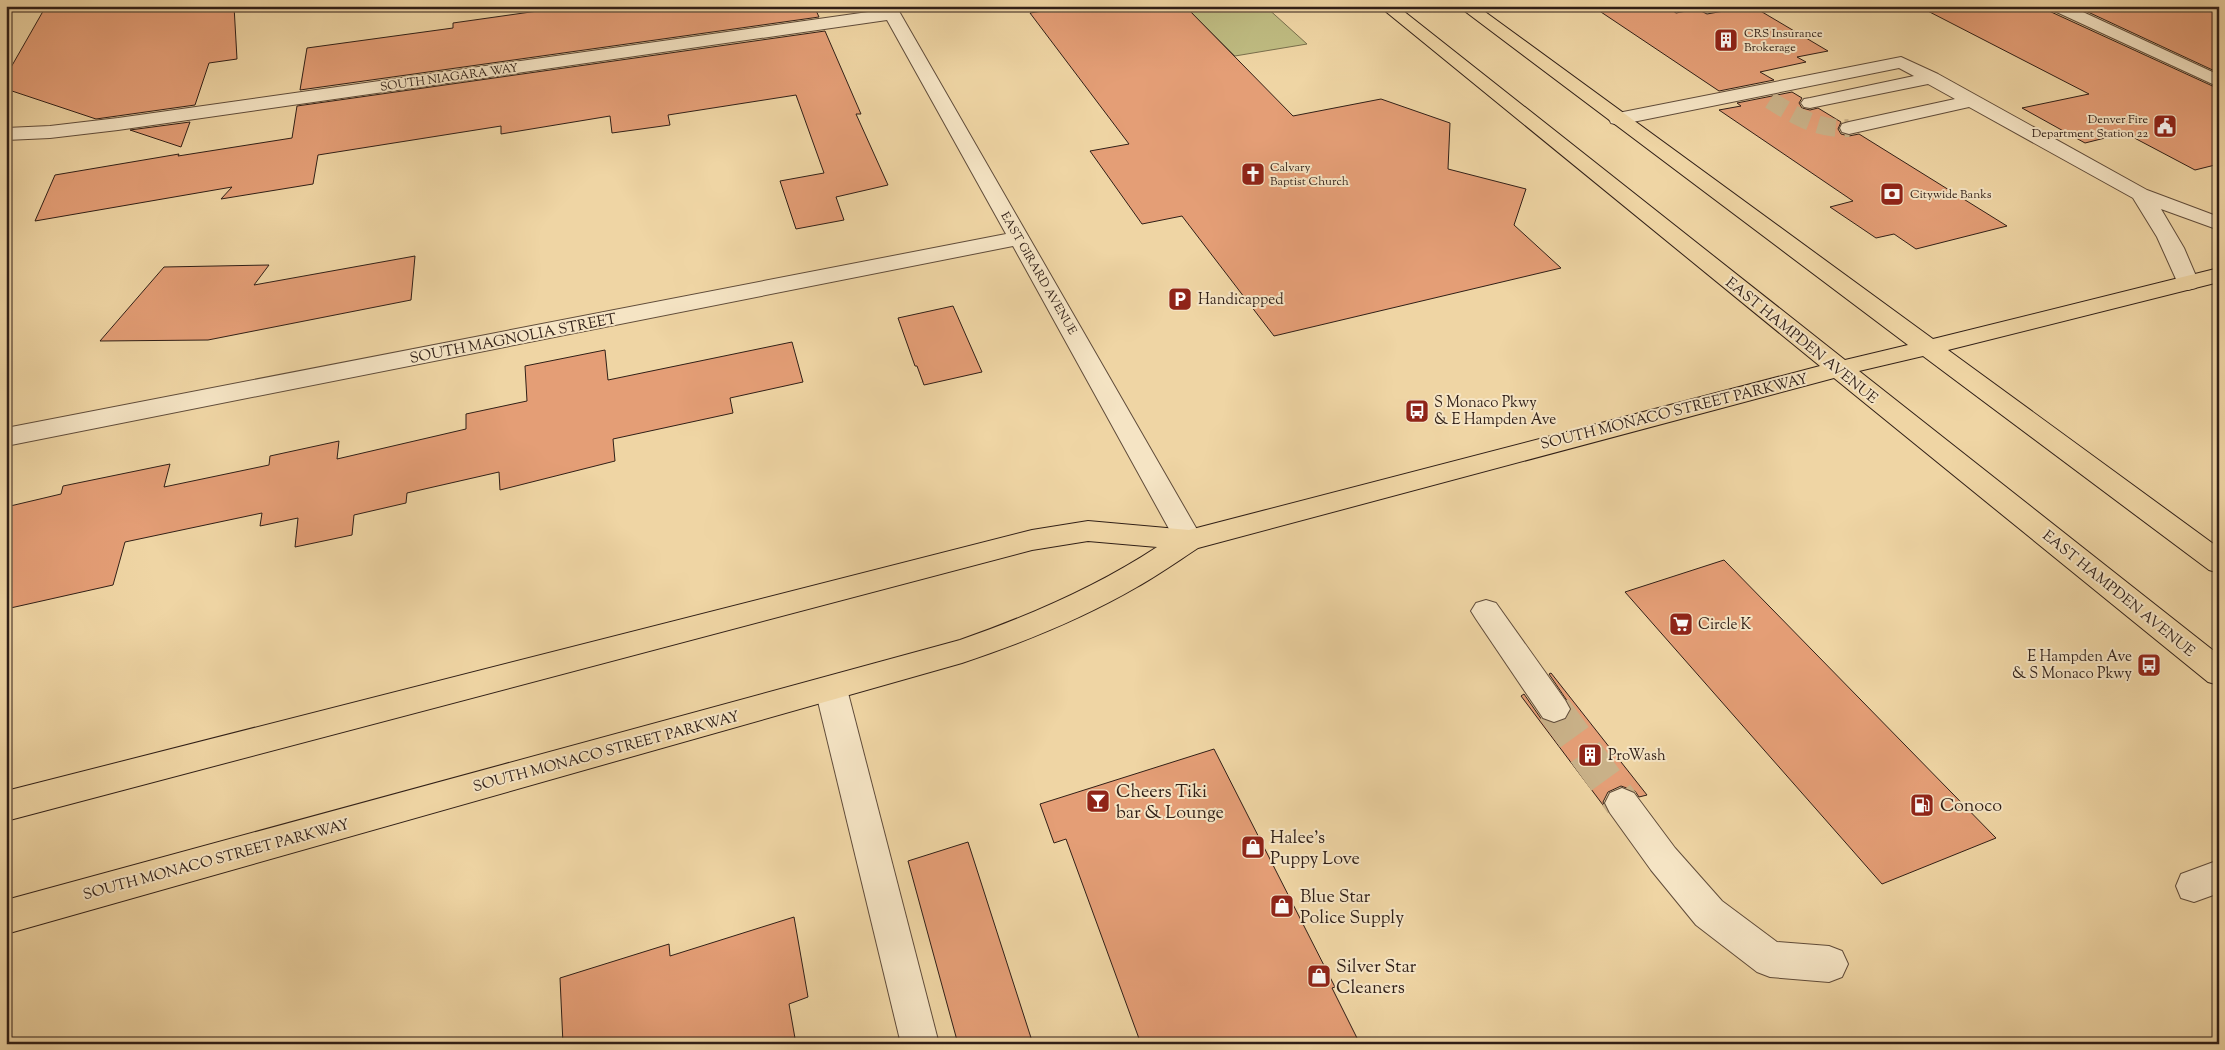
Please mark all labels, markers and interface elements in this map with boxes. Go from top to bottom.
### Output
place label: CRS Insurance Brokerage [1744,25,1823,57]
building icon: CRS Insurance Brokerage [1713,27,1739,53]
street label: SOUTH NIAGARA WAY [379,59,520,97]
place label: Denver Fire Department Station 22 [2032,111,2148,143]
public building icon: Denver Fire Department Station 22 [2152,113,2178,139]
place label: Calvary Baptist Church [1270,159,1349,191]
church icon: Calvary Baptist Church [1240,161,1266,187]
bank icon: Citywide Banks [1879,181,1905,207]
place label: Citywide Banks [1910,186,1992,204]
street label: EAST GIRARD AVENUE [996,209,1081,339]
street label: EAST HAMPDEN AVENUE [1720,273,1882,409]
parking icon: Handicapped [1167,286,1193,312]
place label: Handicapped [1198,290,1284,311]
street label: SOUTH MAGNOLIA STREET [408,309,619,370]
street label: SOUTH MONACO STREET PARKWAY [1538,369,1811,456]
place label: S Monaco Pkwy & E Hampden Ave [1434,393,1556,431]
bus stop icon: S Monaco Pkwy & E Hampden Ave [1404,398,1430,424]
street label: EAST HAMPDEN AVENUE [2037,526,2199,662]
supermarket icon: Circle K [1668,611,1694,637]
place label: Circle K [1698,615,1752,636]
place label: E Hampden Ave & S Monaco Pkwy [2012,647,2133,685]
bus stop icon: E Hampden Ave & S Monaco Pkwy [2136,652,2162,678]
street label: SOUTH MONACO STREET PARKWAY [471,707,742,798]
building icon: ProWash [1577,742,1603,768]
place label: ProWash [1608,746,1666,767]
place label: Cheers Tiki bar & Lounge [1116,780,1224,827]
bar icon: Cheers Tiki bar & Lounge [1085,788,1111,814]
fuel station icon: Conoco [1909,792,1935,818]
place label: Conoco [1940,794,2002,820]
street label: SOUTH MONACO STREET PARKWAY [81,815,352,906]
place label: Halee's Puppy Love [1270,826,1360,873]
shop icon: Halee's Puppy Love [1240,834,1266,860]
place label: Blue Star Police Supply [1300,885,1404,932]
shop icon: Blue Star Police Supply [1269,893,1295,919]
place label: Silver Star Cleaners [1336,955,1416,1002]
shop icon: Silver Star Cleaners [1306,963,1332,989]

